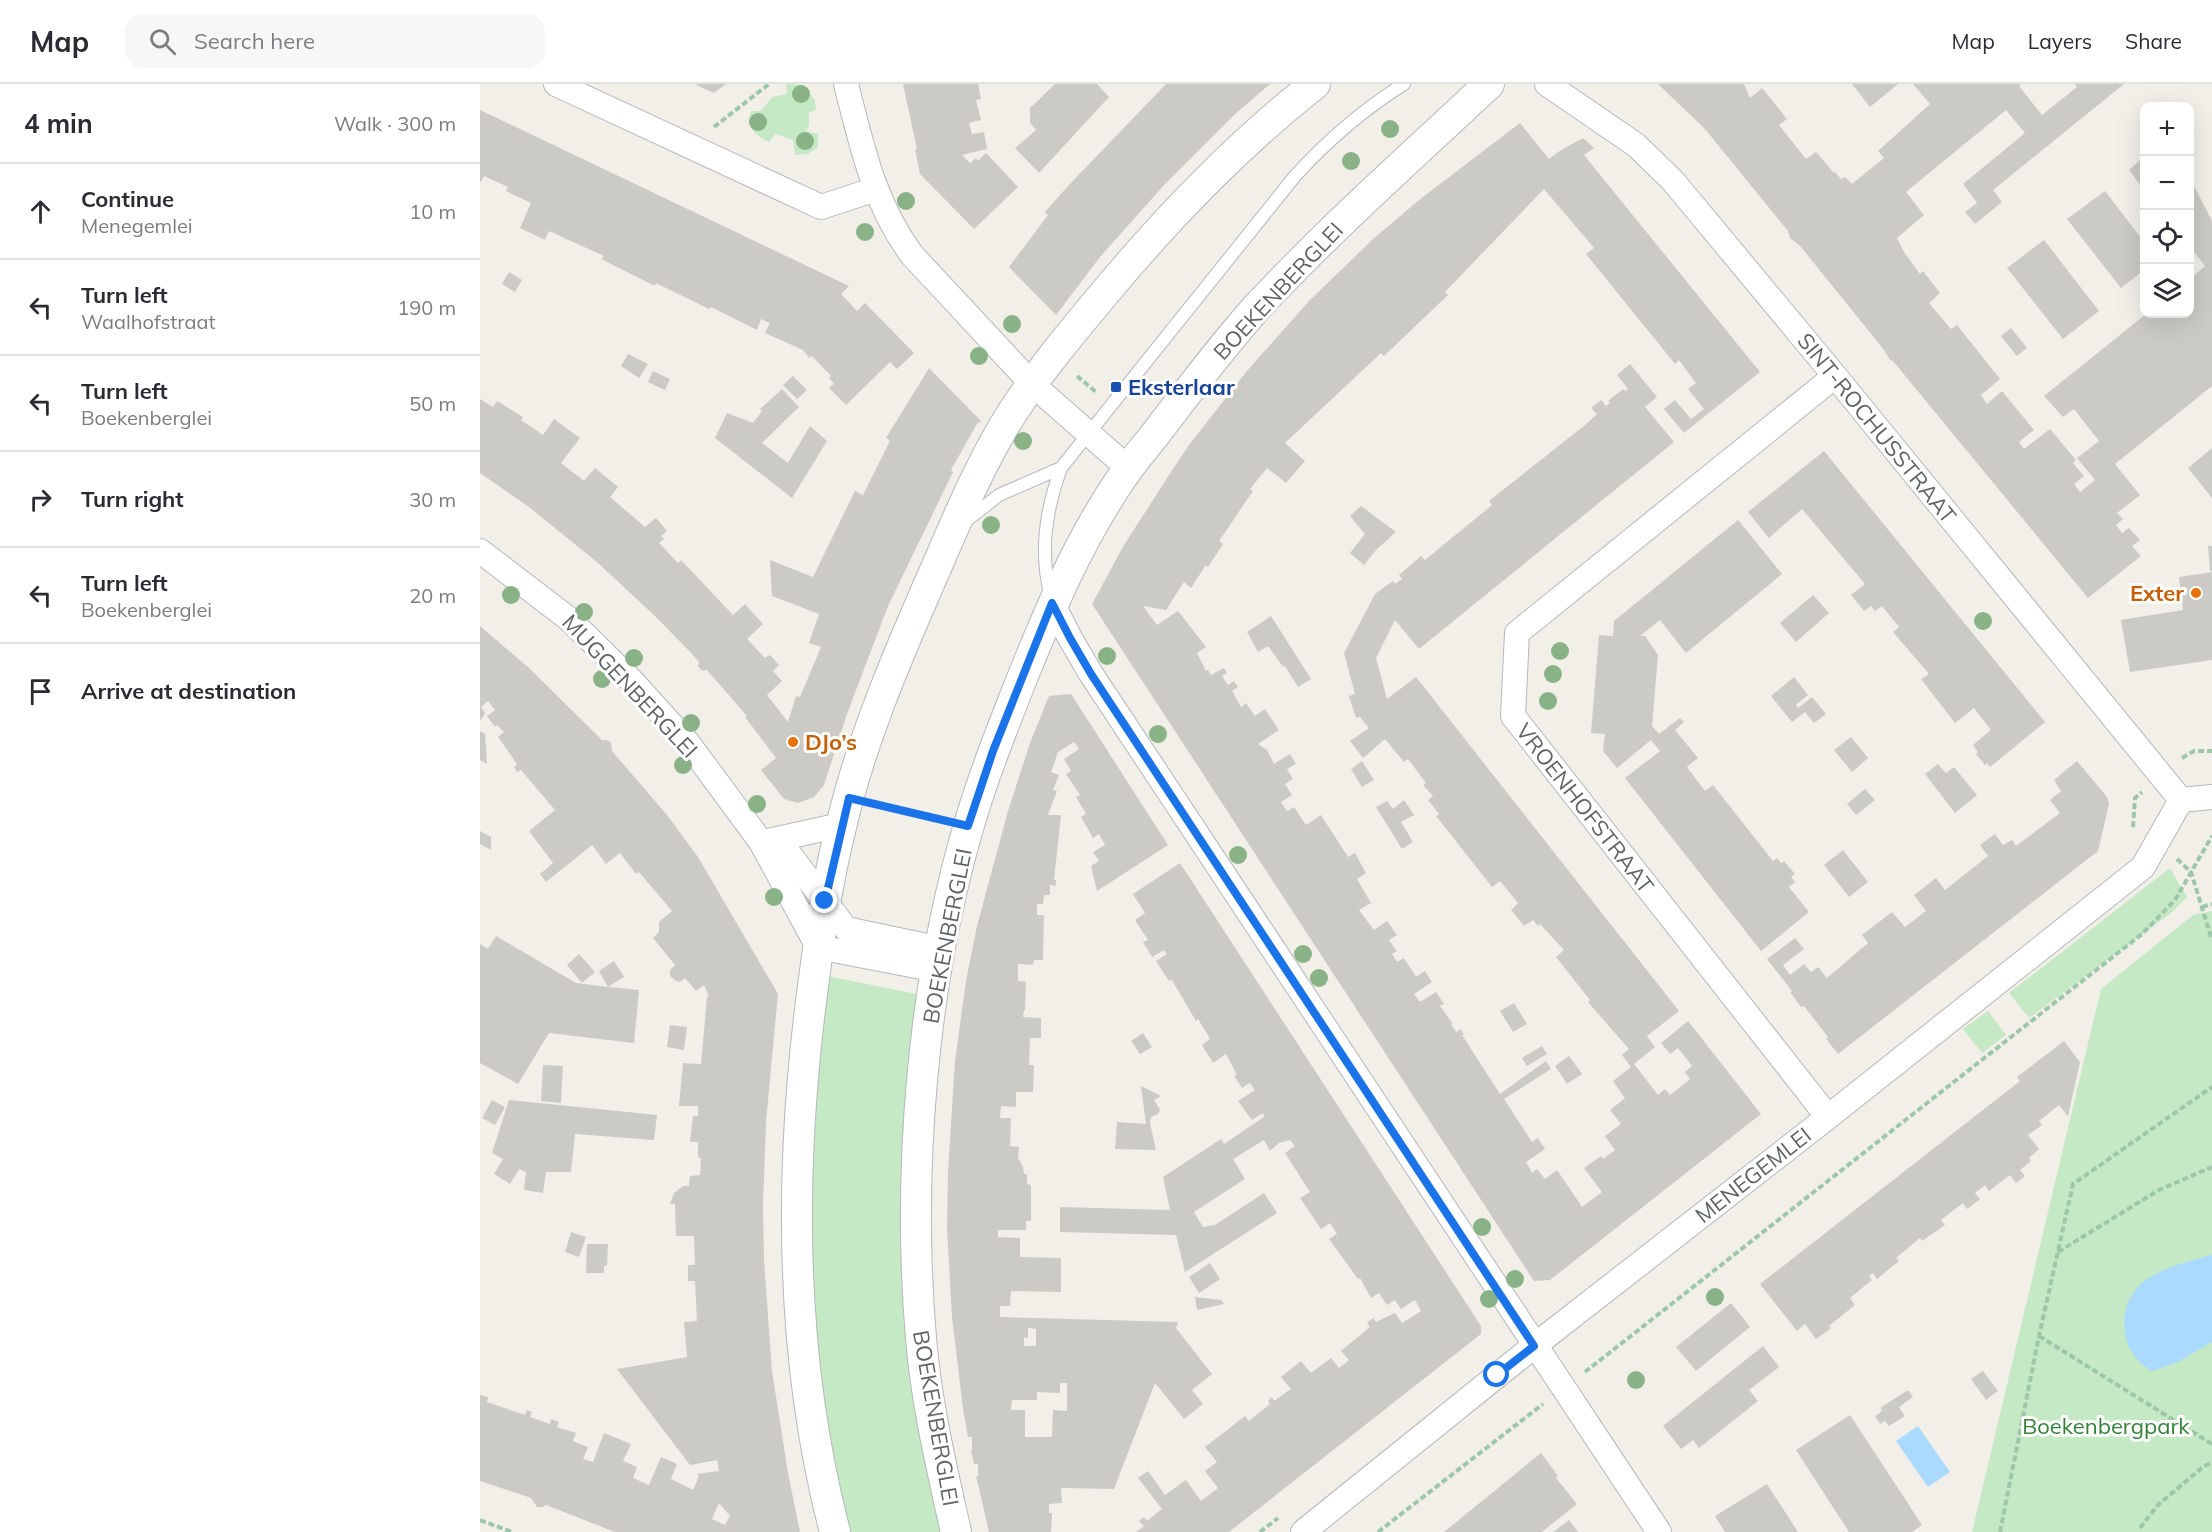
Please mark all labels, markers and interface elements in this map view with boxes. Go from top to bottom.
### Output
search box [125,14,545,68]
text: Map [30,24,89,59]
icon: search [146,25,179,58]
text: Search here [194,27,315,55]
text: Map [1952,28,1995,54]
text: Layers [2028,28,2092,54]
text: Share [2125,28,2182,54]
map controls [2140,102,2194,318]
button: + [2140,102,2194,156]
text: 4 min [24,107,93,140]
text: Walk · 300 m [334,111,456,136]
button: − [2140,156,2194,210]
text: Continue [81,185,174,213]
icon: ahead [24,195,57,228]
text: 10 m [409,199,456,224]
button: locate [2140,210,2194,264]
text: Menegemlei [81,213,193,238]
street label: BOEKENBERGLEI [1207,216,1349,366]
button: layers [2140,264,2194,318]
text: Turn left [81,281,168,309]
icon: left [24,291,57,324]
text: 190 m [397,295,456,320]
text: Waalhofstraat [81,309,216,334]
street label: SINT-ROCHUSSTRAAT [1792,327,1962,529]
place label: Eksterlaar [1128,373,1235,401]
text: Turn left [81,377,168,405]
marker: Eksterlaar [1109,380,1123,394]
icon: left [24,387,57,420]
text: 50 m [409,391,456,416]
text: Boekenberglei [81,405,212,430]
icon: right [24,483,57,516]
text: Turn right [81,485,184,513]
text: 30 m [409,487,456,512]
text: Turn left [81,569,168,597]
icon: left [24,579,57,612]
place label: Exter [2130,579,2184,607]
text: 20 m [409,583,456,608]
marker: Exter [2189,586,2203,600]
text: Boekenberglei [81,597,212,622]
street label: MUGGENBERGLEI [556,608,704,764]
icon: arrive [24,675,57,708]
text: Arrive at destination [81,677,296,705]
street label: VROENHOFSTRAAT [1510,717,1660,899]
place label: DJo’s [805,728,857,756]
marker: DJo’s [786,735,800,749]
street label: BOEKENBERGLEI [916,846,978,1026]
route end [811,887,837,913]
street label: MENEGEMLEI [1689,1121,1817,1229]
street label: BOEKENBERGLEI [907,1328,965,1508]
route start [1483,1361,1509,1387]
park label: Boekenbergpark [2022,1412,2190,1440]

